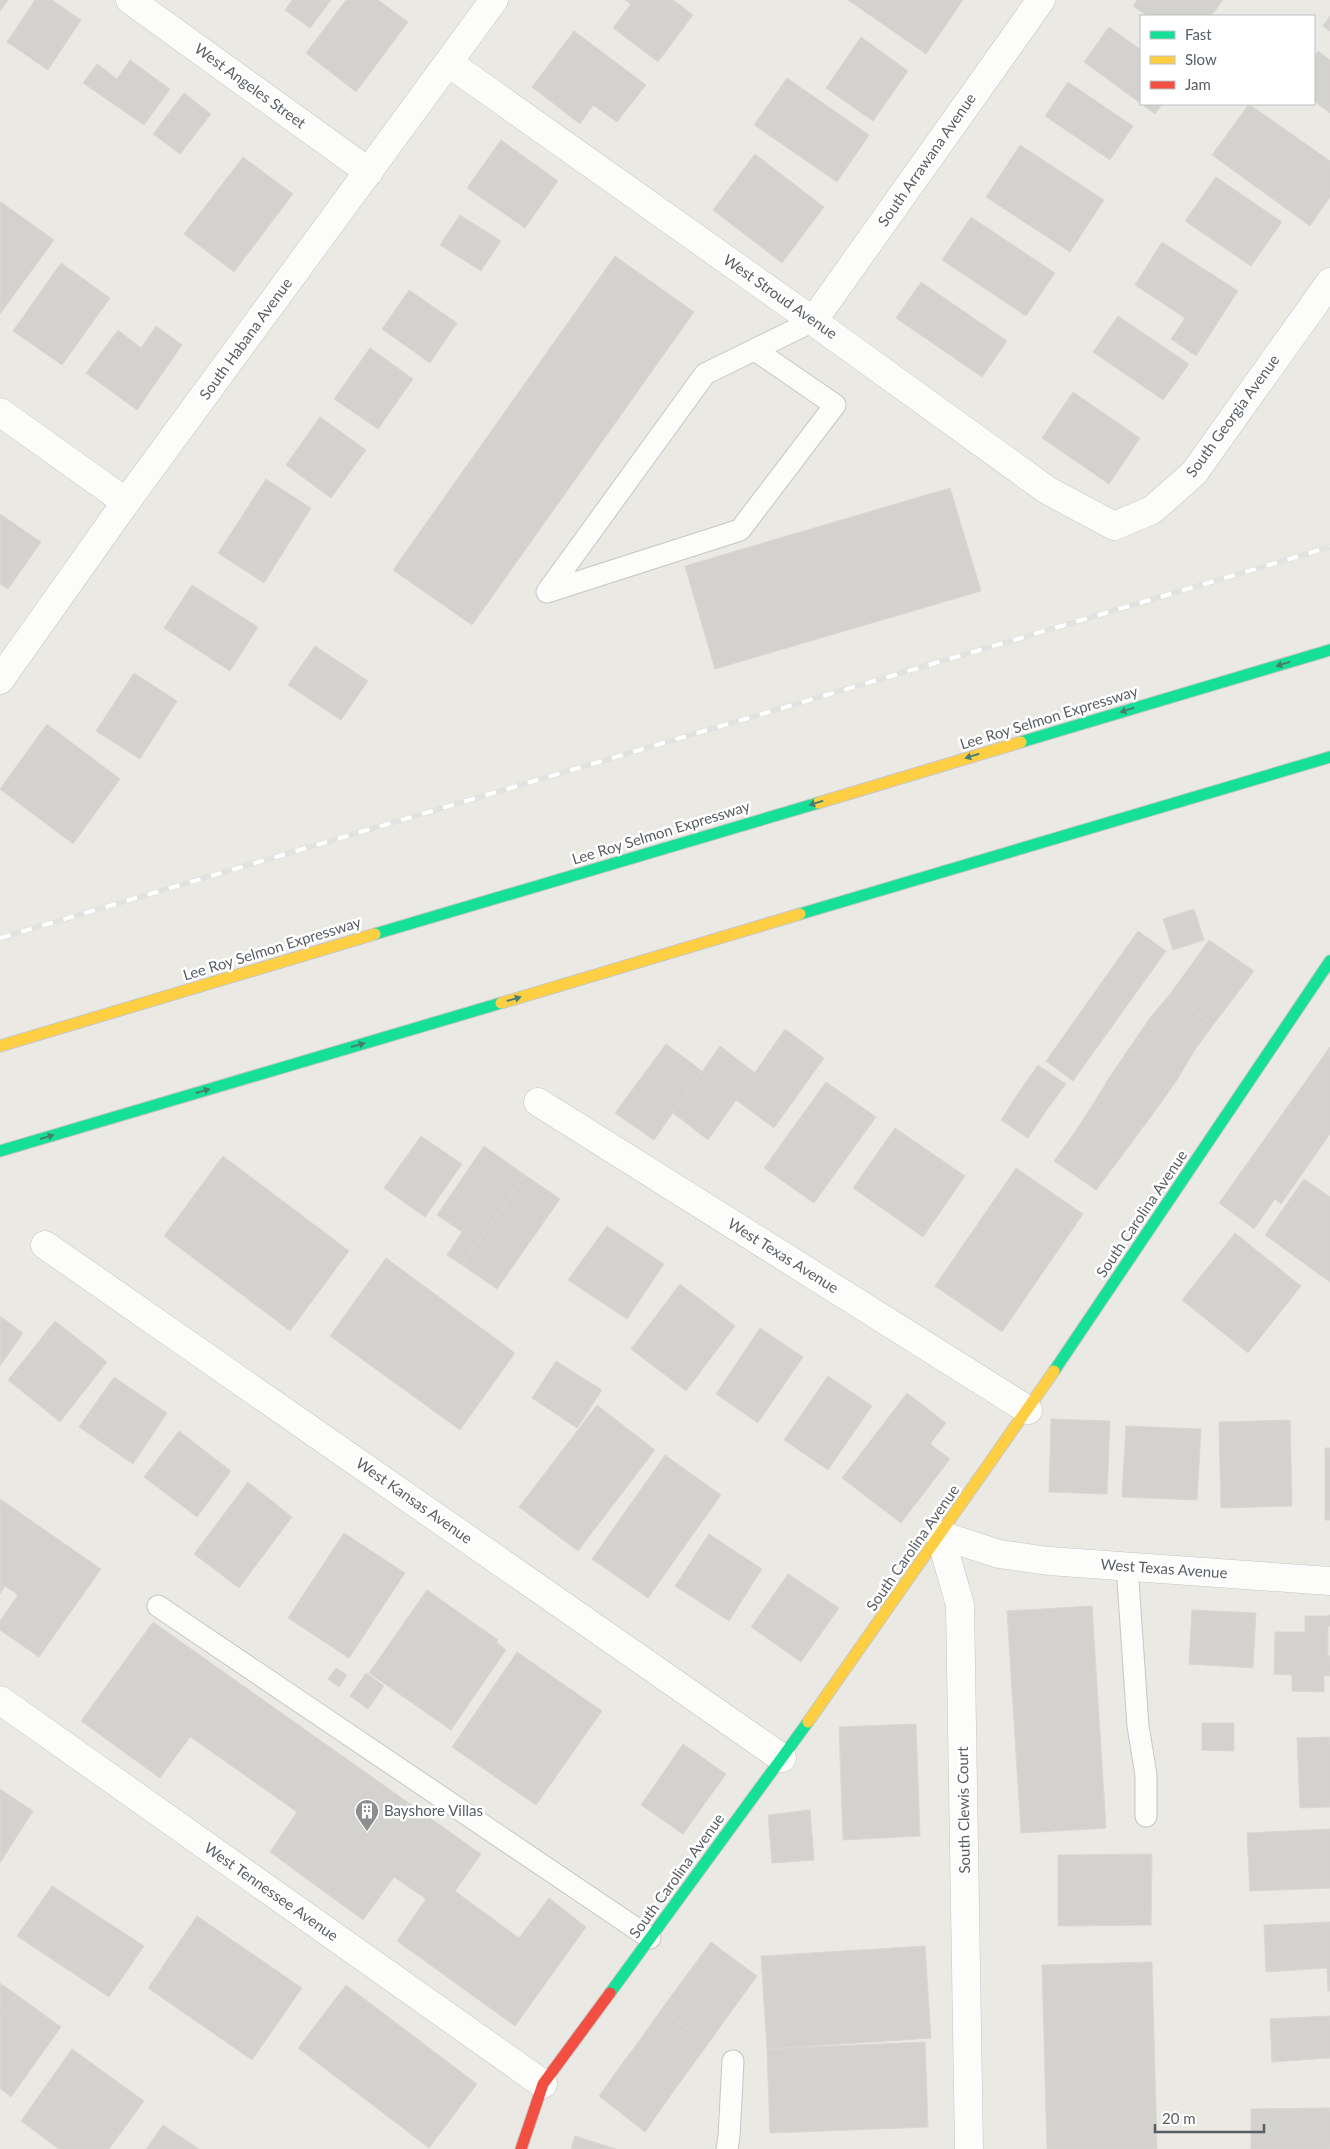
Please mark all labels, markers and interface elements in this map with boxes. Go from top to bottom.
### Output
legend [1140,15,1315,105]
text: Fast [1185,25,1212,43]
street label: West Angeles Street [191,39,310,132]
text: Slow [1185,50,1217,68]
text: Jam [1185,75,1211,93]
street label: South Arrawana Avenue [873,89,979,229]
street label: West Stroud Avenue [720,250,841,342]
street label: South Habana Avenue [195,274,295,403]
street label: South Georgia Avenue [1182,351,1283,480]
one-way arrow [1276,660,1291,668]
street label: Lee Roy Selmon Expressway [958,681,1140,753]
one-way arrow [1120,707,1135,715]
one-way arrow [964,753,979,761]
street label: Lee Roy Selmon Expressway [570,796,752,868]
one-way arrow [808,799,823,807]
street label: Lee Roy Selmon Expressway [181,912,363,984]
one-way arrow [507,995,522,1003]
one-way arrow [351,1041,366,1049]
one-way arrow [195,1087,210,1095]
one-way arrow [39,1133,54,1141]
street label: South Carolina Avenue [1092,1146,1191,1281]
street label: West Texas Avenue [725,1214,842,1297]
street label: West Kansas Avenue [353,1453,476,1547]
street label: South Carolina Avenue [862,1481,963,1614]
street label: West Texas Avenue [1100,1555,1228,1581]
street label: South Clewis Court [953,1746,973,1874]
building icon: Bayshore Villas [354,1798,380,1832]
place label: Bayshore Villas [384,1801,483,1819]
street label: South Carolina Avenue [625,1810,727,1941]
street label: West Tennessee Avenue [201,1838,342,1944]
scale bar [1155,2102,1264,2134]
text: 20 m [1162,2109,1196,2127]

